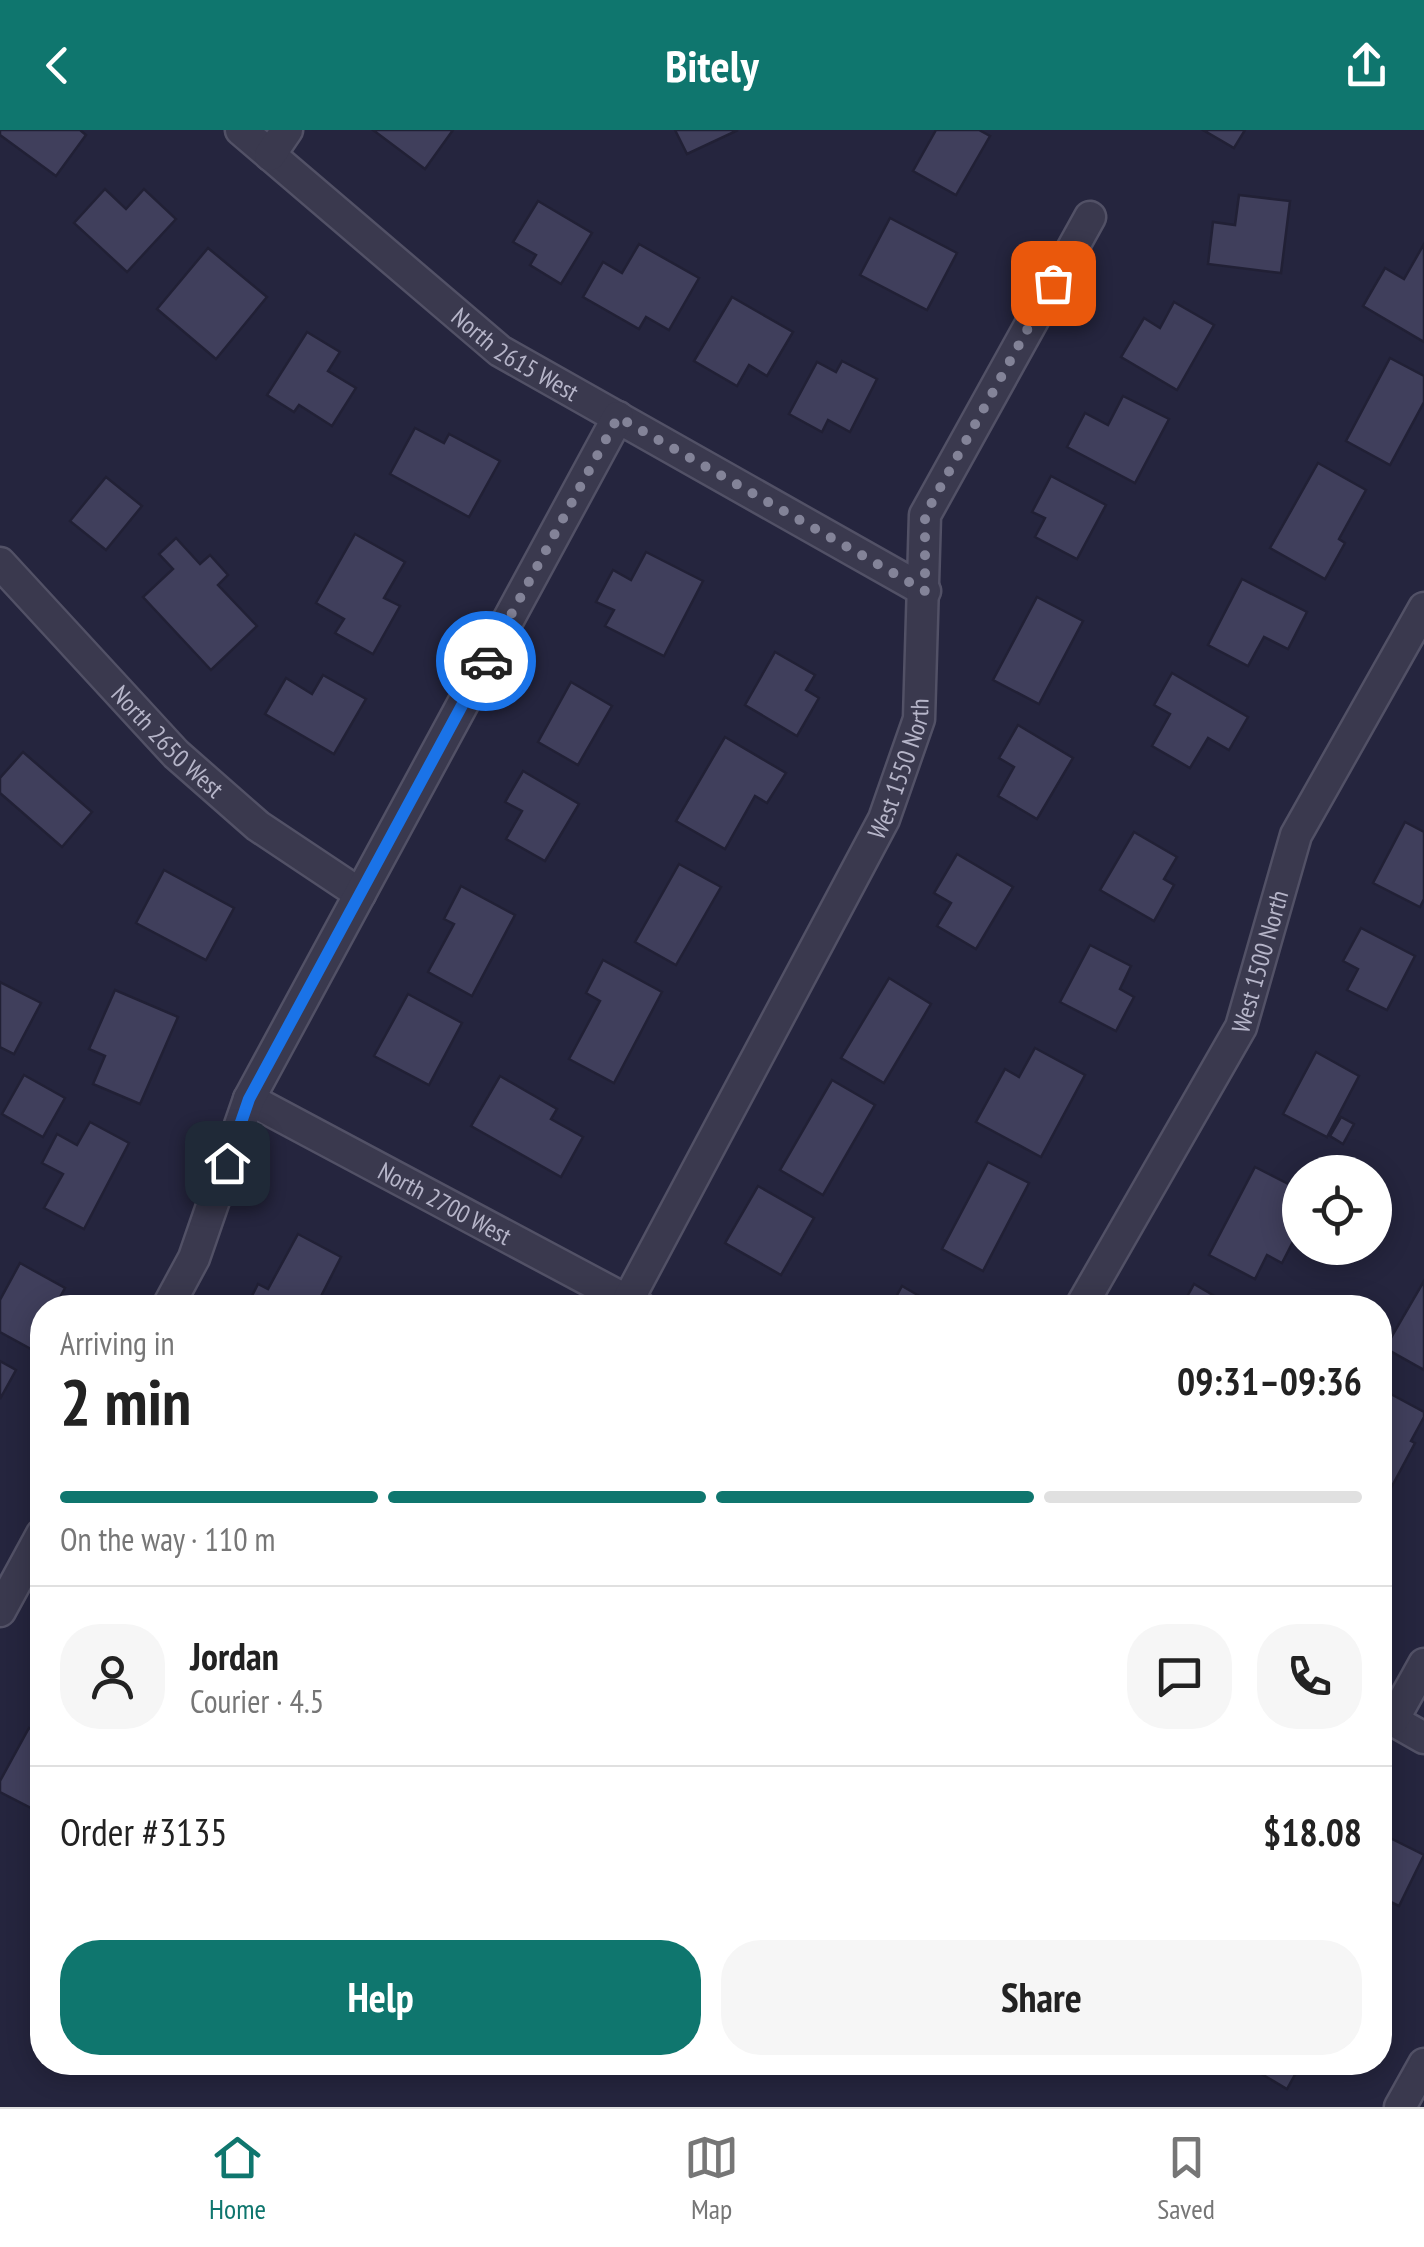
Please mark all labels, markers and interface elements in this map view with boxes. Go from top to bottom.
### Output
text: Bitely [665,36,759,94]
icon: back [30,38,85,93]
icon: share [1339,38,1394,93]
pin [1011,241,1096,326]
icon: bag [1026,256,1081,311]
street label: North 2615 West [445,301,584,408]
courier [436,611,536,711]
icon: car [459,634,514,689]
street label: North 2650 West [105,678,231,805]
street label: West 1550 North [860,698,936,844]
street label: West 1500 North [1224,886,1295,1037]
pin [185,1121,270,1206]
icon: home [200,1136,255,1191]
street label: North 2700 West [373,1155,517,1252]
map controls [1282,1155,1392,1265]
button: locate [1282,1155,1392,1265]
text: Arriving in [60,1322,175,1364]
text: 09:31–09:36 [1177,1356,1362,1405]
text: 2 min [60,1359,191,1443]
text: On the way · 110 m [60,1518,275,1560]
button: person [60,1624,165,1729]
button: chat [1127,1624,1232,1729]
button: phone [1257,1624,1362,1729]
text: Jordan [190,1631,279,1680]
text: Courier · 4.5 [190,1680,324,1722]
text: Order #3135 [60,1807,227,1856]
text: $18.08 [1263,1807,1362,1856]
button: Help [60,1940,701,2055]
button: Share [721,1940,1362,2055]
tab: Home [209,2130,266,2227]
tab: Map [684,2130,739,2227]
tab: Saved [1157,2130,1215,2227]

